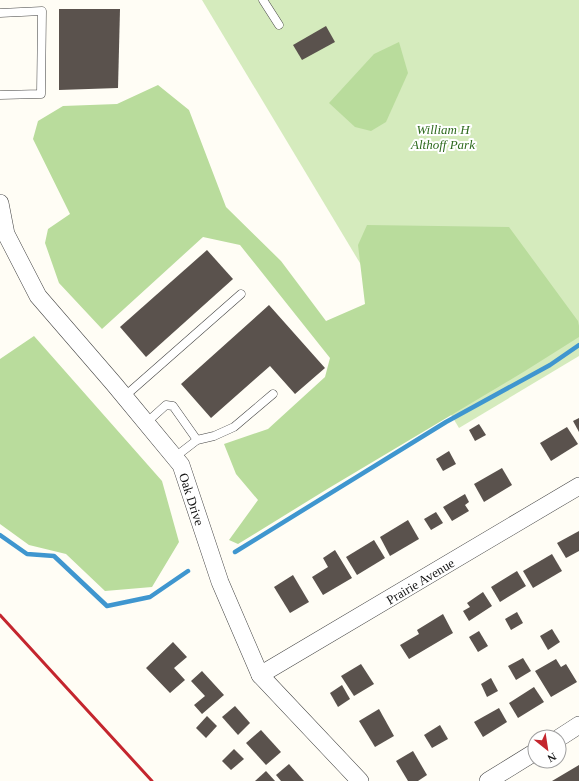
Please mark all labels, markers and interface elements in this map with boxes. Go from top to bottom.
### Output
park label: William H Althoff Park [410,122,475,152]
street label: Oak Drive [176,471,207,528]
street label: Prairie Avenue [384,555,457,608]
north arrow [527,729,567,769]
text: N [546,750,558,765]

